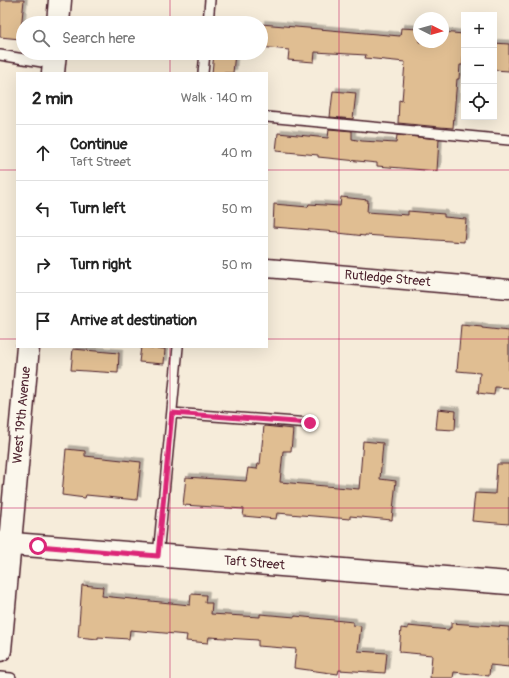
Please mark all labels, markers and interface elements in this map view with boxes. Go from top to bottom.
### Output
north arrow [413,12,449,48]
map controls [461,12,497,120]
button: + [461,12,497,48]
search box [16,16,268,60]
icon: search [30,27,52,49]
text: Search here [62,29,135,48]
button: − [461,48,497,84]
button: locate [461,84,497,120]
text: 2 min [32,88,73,109]
text: Walk · 140 m [181,90,252,106]
text: Continue [70,135,128,154]
icon: ahead [32,142,54,164]
text: 40 m [221,145,252,161]
text: Taft Street [70,154,131,170]
icon: left [32,198,54,220]
text: Turn left [70,199,126,218]
text: 50 m [222,201,252,217]
icon: right [32,254,54,276]
text: Turn right [70,255,131,274]
text: 50 m [222,257,252,273]
street label: Rutledge Street [344,267,432,290]
icon: arrive [32,310,54,332]
text: Arrive at destination [70,311,197,330]
street label: West 19th Avenue [9,365,34,464]
route end [301,414,319,432]
route start [29,537,47,555]
street label: Taft Street [223,553,286,573]

